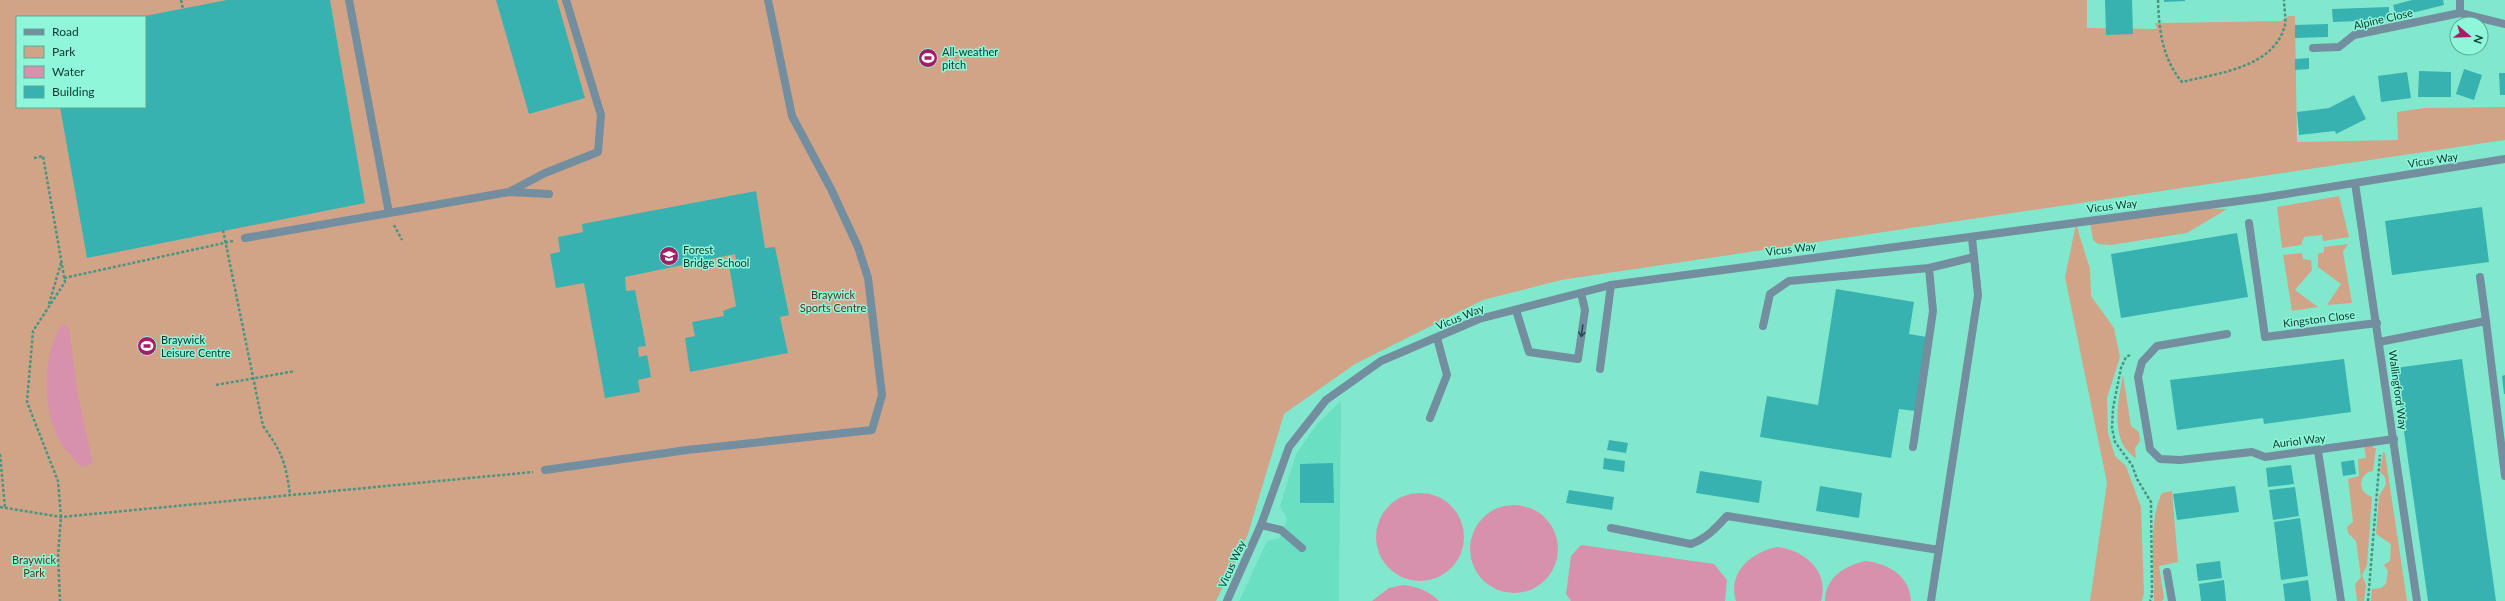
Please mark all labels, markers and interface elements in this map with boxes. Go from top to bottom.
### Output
street label: Alpine Close [2352,5,2414,32]
legend [16,16,146,108]
north arrow [2449,16,2489,56]
text: Road [52,24,79,39]
text: N [2471,33,2486,46]
text: Park [52,44,76,59]
place label: All-weather pitch [942,45,998,71]
sports icon: All-weather pitch [917,47,939,69]
text: Water [52,64,85,79]
text: Building [52,84,95,99]
street label: Vicus Way [2407,149,2459,170]
street label: Vicus Way [2086,196,2138,215]
street label: Vicus Way [1765,239,1817,258]
place label: Forest Bridge School [683,243,749,269]
school or university icon: Forest Bridge School [658,245,680,267]
park label: Braywick Sports Centre [800,288,866,314]
street label: Vicus Way [1434,301,1486,332]
street label: Kingston Close [2282,308,2356,329]
one-way arrow [1578,324,1586,337]
place label: Braywick Leisure Centre [161,333,231,359]
sports icon: Braywick Leisure Centre [136,335,158,357]
street label: Wallingford Way [2386,349,2411,431]
street label: Auriol Way [2272,431,2327,450]
street label: Vicus Way [1215,538,1248,590]
park label: Braywick Park [12,553,56,579]

